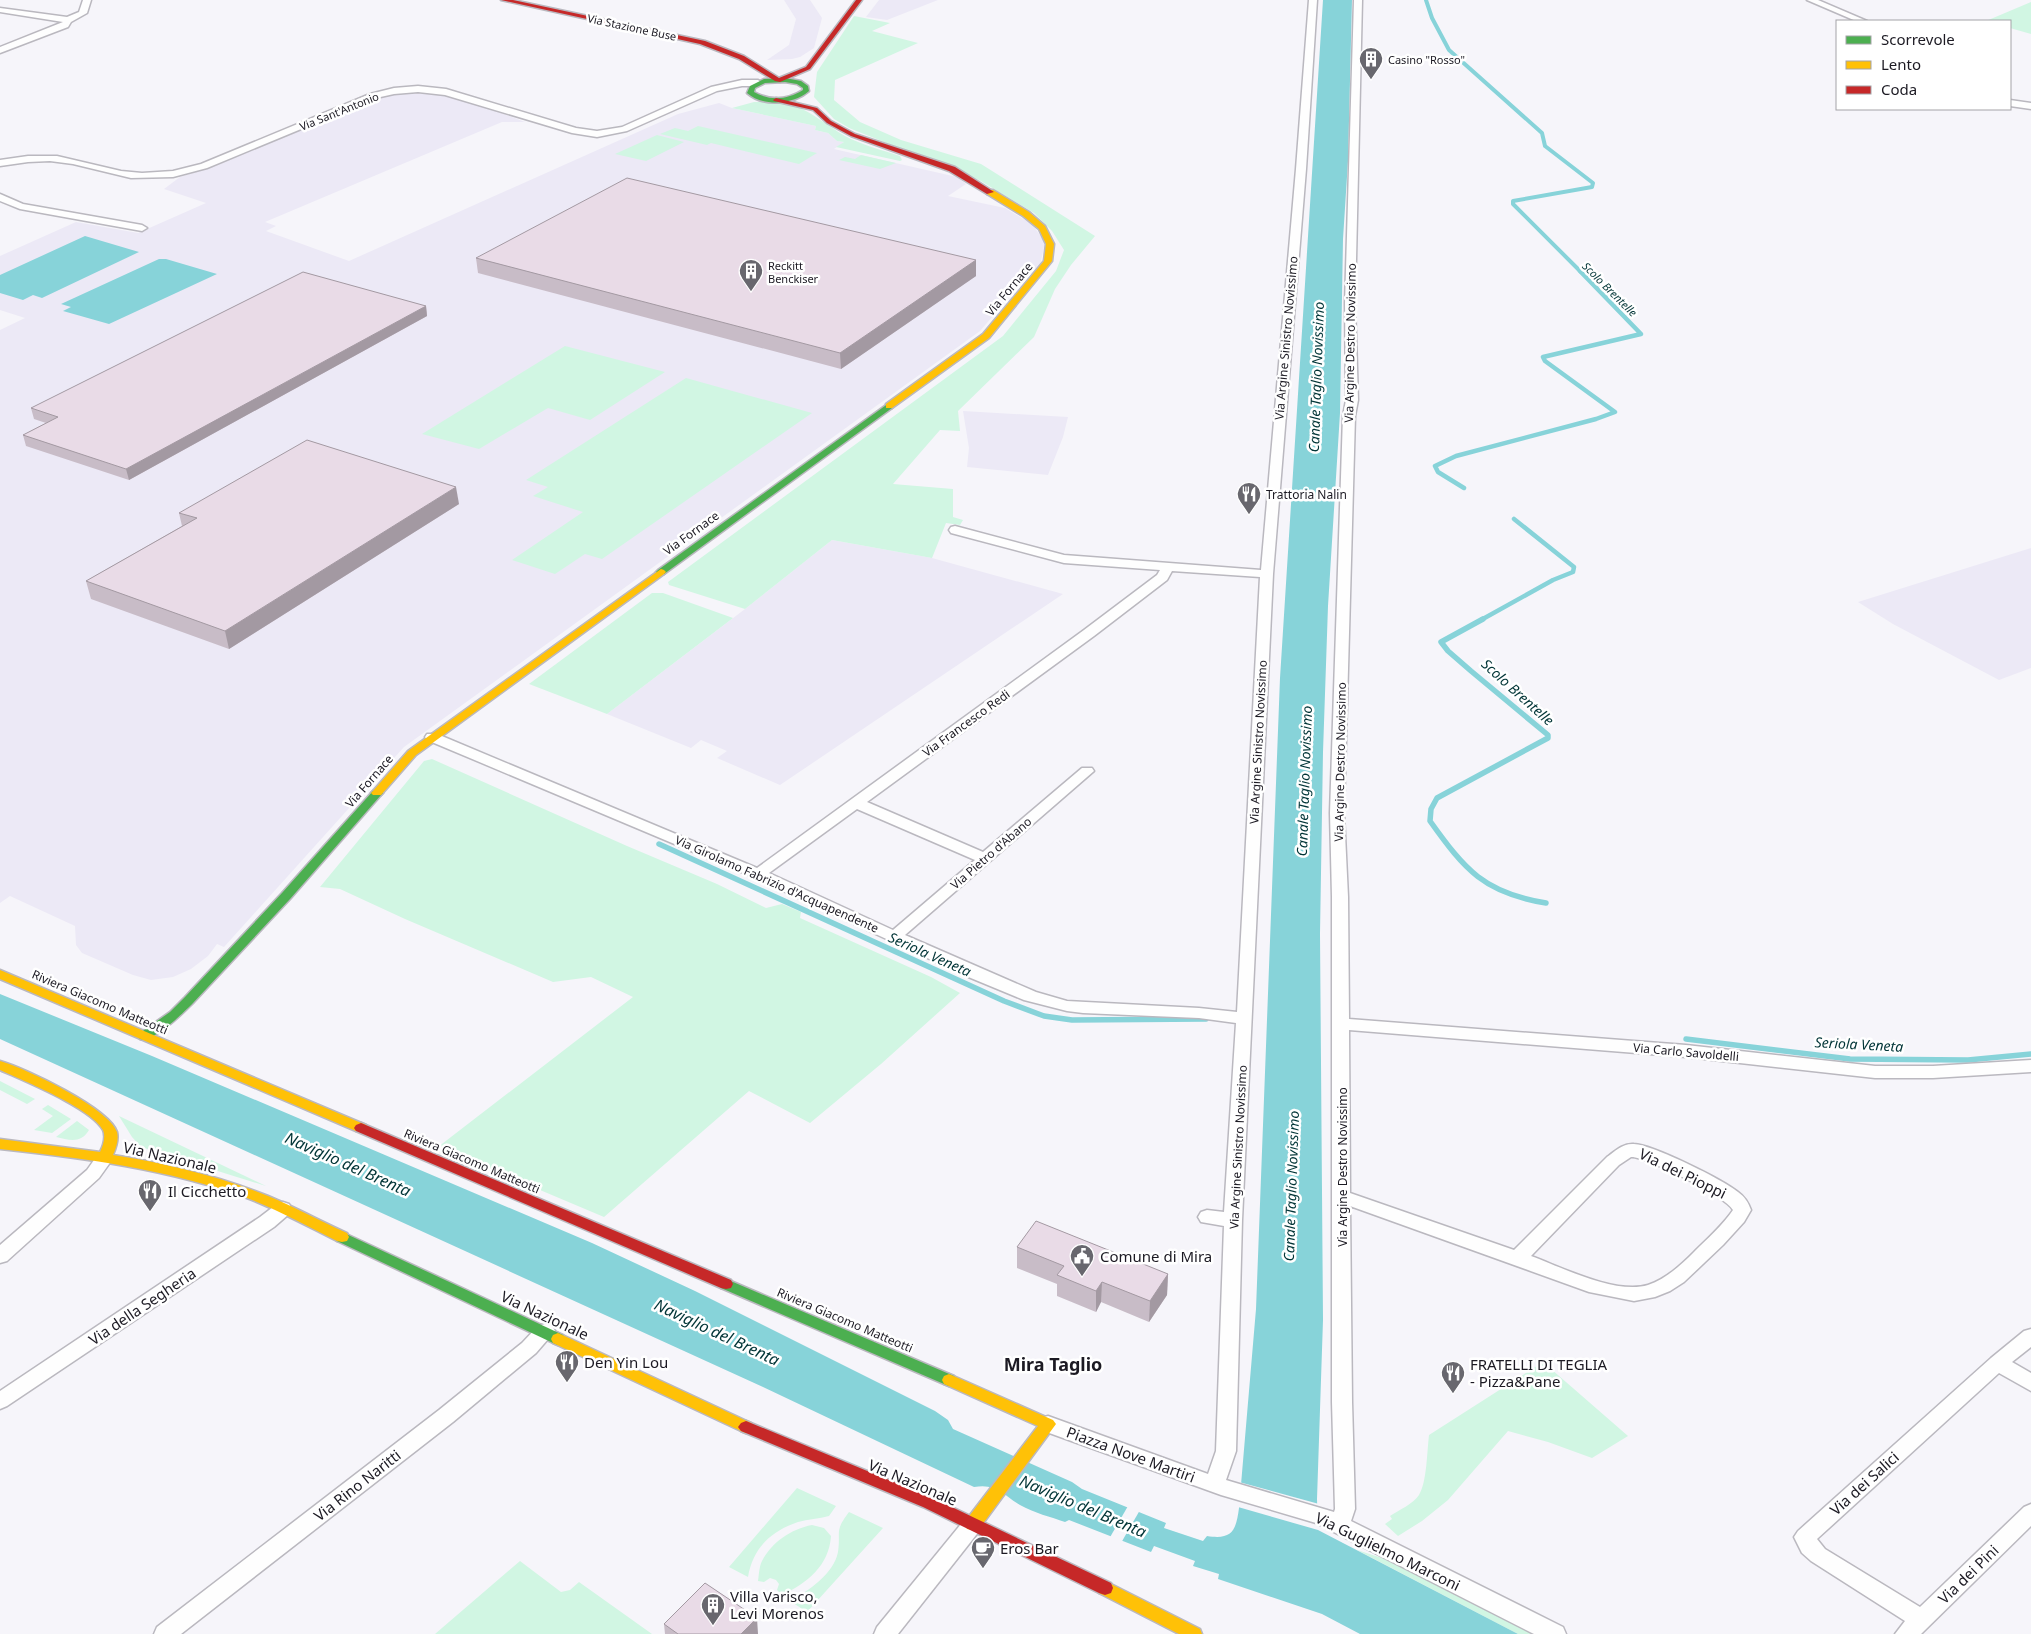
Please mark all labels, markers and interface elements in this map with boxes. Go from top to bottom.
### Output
street label: Via Stazione Buse [586,10,678,44]
legend [1836,20,2011,110]
text: Scorrevole [1881,29,1955,49]
building icon: Casino "Rosso" [1358,46,1384,80]
place label: Casino "Rosso" [1388,52,1465,67]
text: Lento [1881,54,1921,74]
text: Coda [1881,79,1917,99]
street label: Via Sant'Antonio [297,88,381,134]
street label: Via Argine Sinistro Novissimo [1270,255,1302,421]
building icon: Reckitt Benckiser [738,258,764,292]
place label: Reckitt Benckiser [768,258,819,286]
street label: Via Fornace [982,258,1037,319]
water label: Scolo Brentelle [1579,258,1641,320]
street label: Via Argine Destro Novissimo [1340,263,1360,423]
water label: Canale Taglio Novissimo [1304,301,1328,453]
restaurant icon: Trattoria Nalin [1236,481,1262,515]
place label: Trattoria Nalin [1266,486,1347,503]
street label: Via Fornace [660,507,723,559]
water label: Scolo Brentelle [1478,654,1558,730]
street label: Via Argine Sinistro Novissimo [1245,660,1271,824]
street label: Via Argine Destro Novissimo [1330,682,1350,842]
street label: Via Francesco Redi [919,685,1013,761]
water label: Canale Taglio Novissimo [1292,705,1316,857]
street label: Via Fornace [341,751,397,811]
street label: Via Pietro d'Abano [947,813,1035,893]
street label: Via Girolamo Fabrizio d'Acquapendente [672,831,882,937]
water label: Seriola Veneta [886,927,974,981]
street label: Riviera Giacomo Matteotti [29,966,171,1038]
water label: Seriola Veneta [1814,1032,1904,1056]
street label: Via Carlo Savoldelli [1632,1039,1740,1065]
street label: Via Argine Sinistro Novissimo [1225,1065,1251,1229]
street label: Via Argine Destro Novissimo [1334,1087,1351,1247]
water label: Canale Taglio Novissimo [1279,1110,1303,1262]
street label: Riviera Giacomo Matteotti [401,1125,543,1197]
water label: Naviglio del Brenta [282,1126,414,1202]
street label: Via Nazionale [121,1137,219,1177]
street label: Via dei Pioppi [1636,1143,1730,1203]
restaurant icon: Il Cicchetto [137,1178,163,1212]
place label: Il Cicchetto [168,1181,246,1201]
public building icon: Comune di Mira [1069,1243,1095,1277]
place label: Comune di Mira [1100,1246,1212,1266]
street label: Via della Segheria [85,1263,199,1349]
street label: Riviera Giacomo Matteotti [774,1284,916,1356]
street label: Via Nazionale [498,1286,592,1344]
water label: Naviglio del Brenta [651,1293,783,1371]
restaurant icon: Den Yin Lou [554,1349,580,1383]
place label: Den Yin Lou [584,1352,668,1372]
district label: Mira Taglio [1004,1352,1102,1376]
place label: FRATELLI DI TEGLIA - Pizza&Pane [1470,1354,1608,1391]
restaurant icon: FRATELLI DI TEGLIA - Pizza&Pane [1440,1360,1466,1394]
street label: Piazza Nove Martiri [1064,1421,1198,1487]
street label: Via Rino Naritti [309,1445,405,1525]
street label: Via dei Salici [1825,1447,1903,1519]
street label: Via Nazionale [865,1454,961,1510]
water label: Naviglio del Brenta [1016,1469,1150,1543]
street label: Via Guglielmo Marconi [1312,1507,1464,1595]
cafe icon: Eros Bar [970,1535,996,1569]
place label: Eros Bar [1000,1538,1059,1558]
street label: Via dei Pini [1933,1540,2003,1608]
place label: Villa Varisco, Levi Morenos [730,1586,824,1623]
building icon: Villa Varisco, Levi Morenos [700,1592,726,1626]

